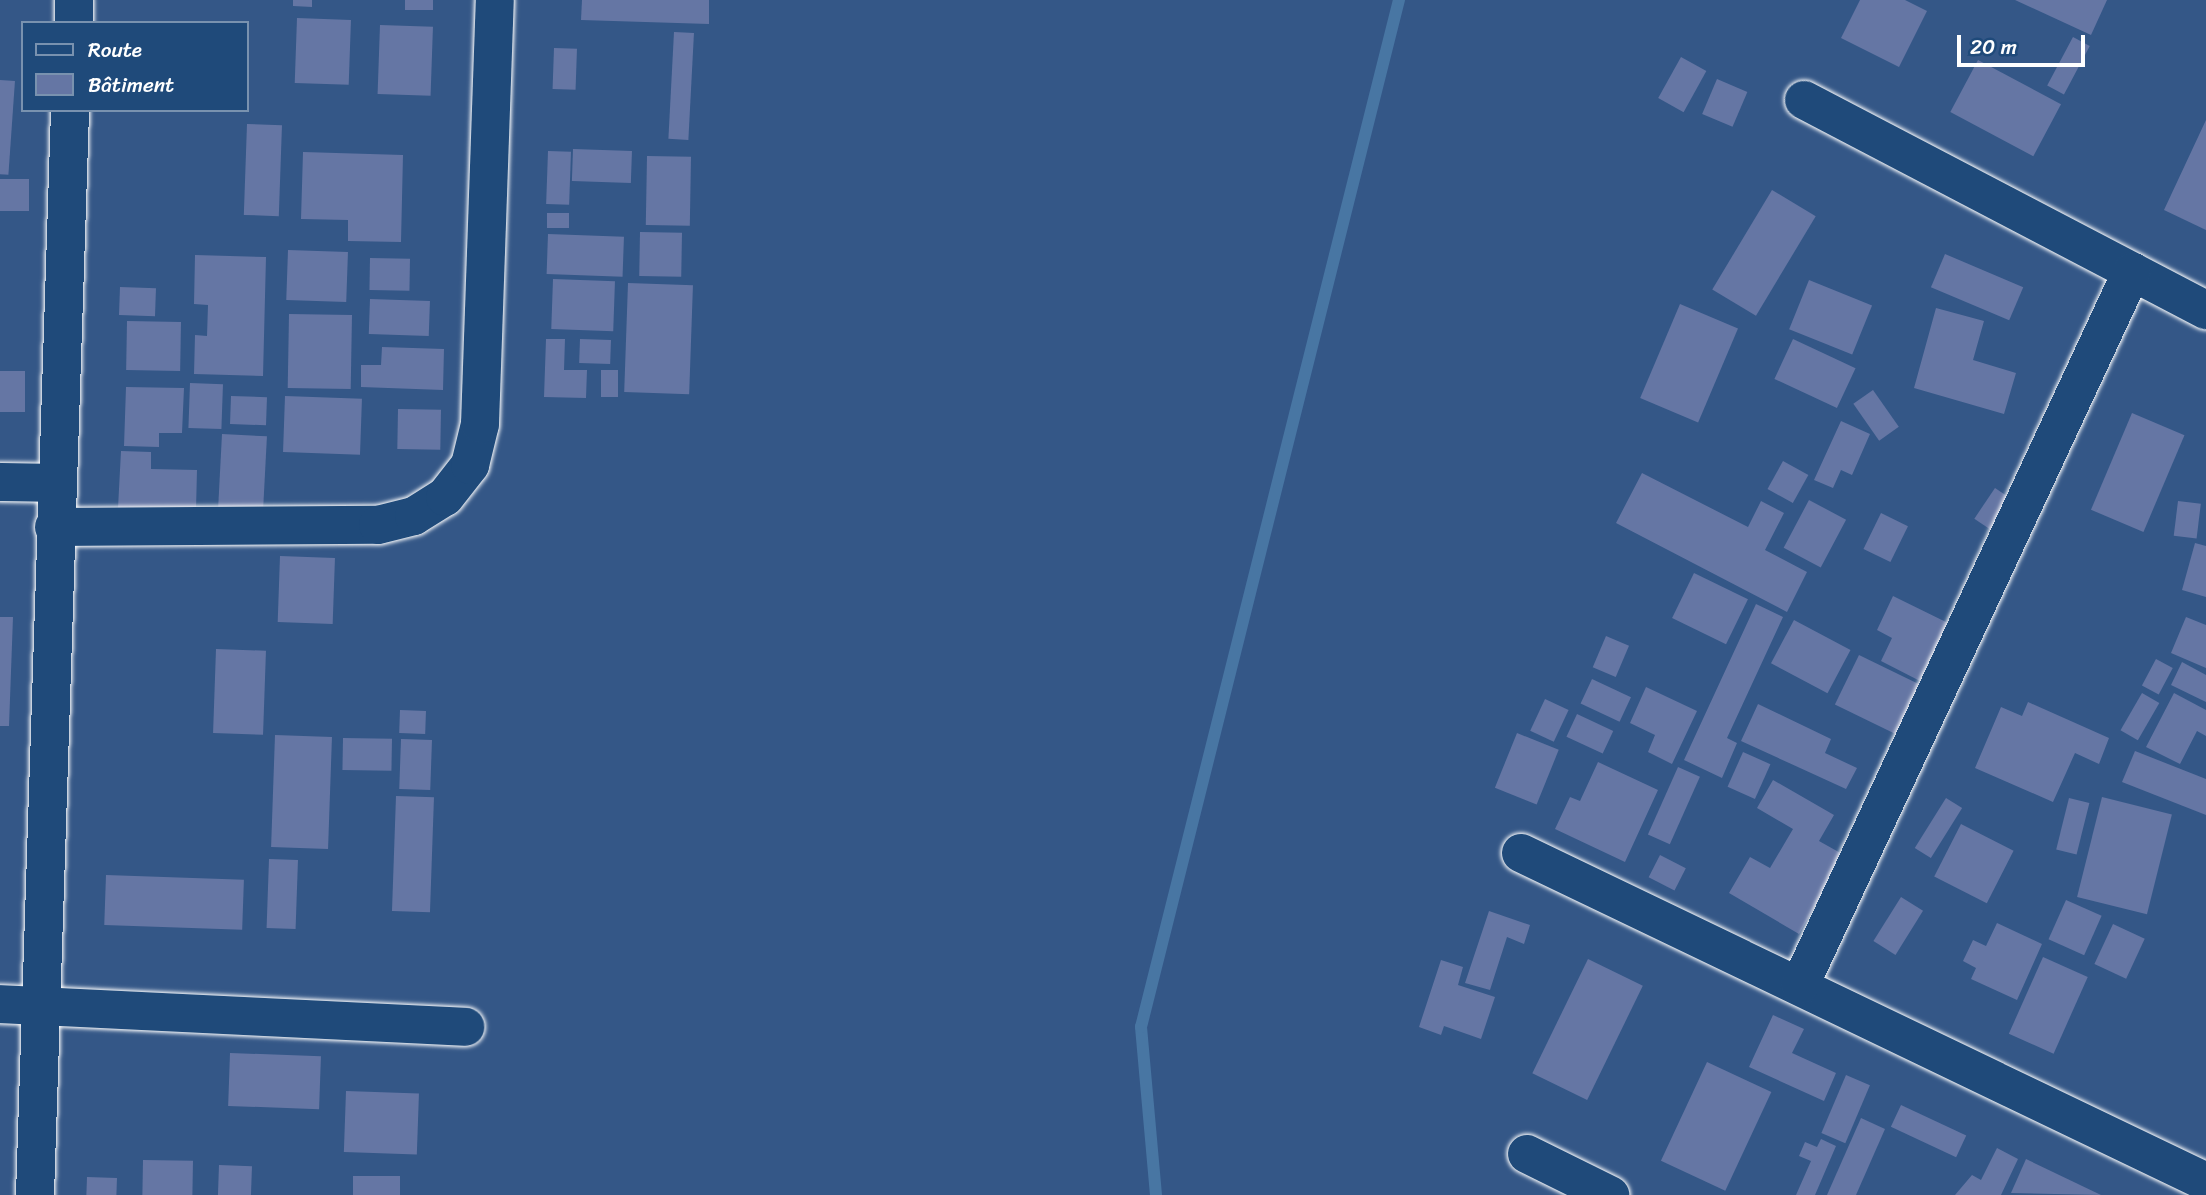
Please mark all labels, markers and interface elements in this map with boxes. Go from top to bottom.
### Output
legend [21,21,248,112]
scale bar [1961,21,2089,65]
text: 20 m [1970,28,2017,66]
text: Route [88,31,142,69]
text: Bâtiment [88,66,174,104]

